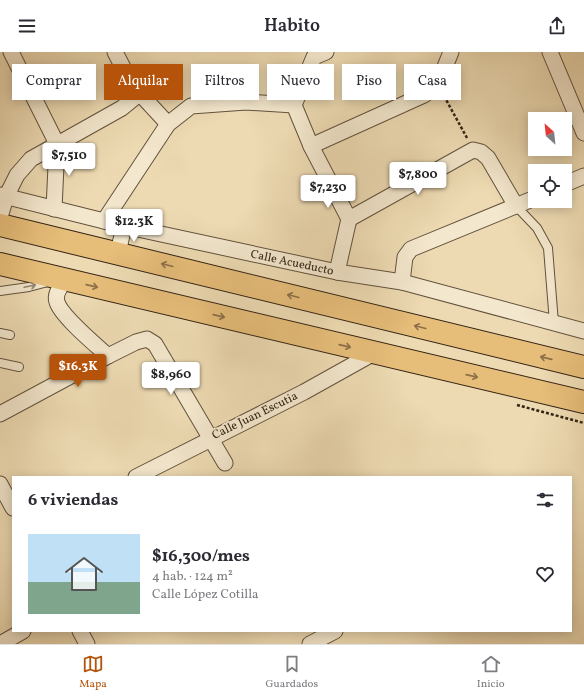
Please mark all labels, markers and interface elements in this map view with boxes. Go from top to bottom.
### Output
text: Habito [264,14,320,39]
icon: menu [16,15,38,37]
icon: share [546,15,568,37]
chip: Comprar [12,64,96,100]
chip: Alquilar [104,64,183,100]
chip: Filtros [191,64,259,100]
chip: Nuevo [267,64,334,100]
chip: Piso [342,64,396,100]
chip: Casa [404,64,461,100]
north arrow [528,112,572,156]
map controls [528,112,572,208]
pin: $7,510 [36,143,102,177]
text: $7,510 [51,147,87,165]
pin: $7,800 [385,162,451,196]
button: locate [528,164,572,208]
text: $7,800 [398,166,438,184]
pin: $7,230 [295,175,361,209]
text: $7,230 [310,179,346,197]
pin: $12.3K [101,209,167,243]
text: $12.3K [115,213,153,231]
street label: Calle Acueducto [249,246,335,280]
one-way arrow [161,261,174,269]
one-way arrow [24,282,37,290]
one-way arrow [86,283,99,291]
one-way arrow [287,292,300,300]
one-way arrow [212,313,225,321]
one-way arrow [414,323,427,331]
one-way arrow [339,343,352,350]
pin: $16.3K [45,354,111,388]
one-way arrow [540,354,553,361]
text: $16.3K [58,358,98,376]
pin: $8,960 [138,362,204,396]
text: $8,960 [151,366,191,384]
one-way arrow [465,372,478,380]
street label: Calle Juan Escutia [209,388,301,444]
text: 6 viviendas [28,489,118,512]
icon: filters [534,489,556,511]
text: $16,300/mes [152,545,250,568]
icon: home [60,550,108,598]
icon: heart [534,563,556,585]
text: 4 hab. · 124 m² [152,568,233,586]
text: Calle López Cotilla [152,586,259,604]
tab: Mapa [79,653,107,692]
tab: Guardados [265,653,318,692]
tab: Inicio [477,653,505,692]

